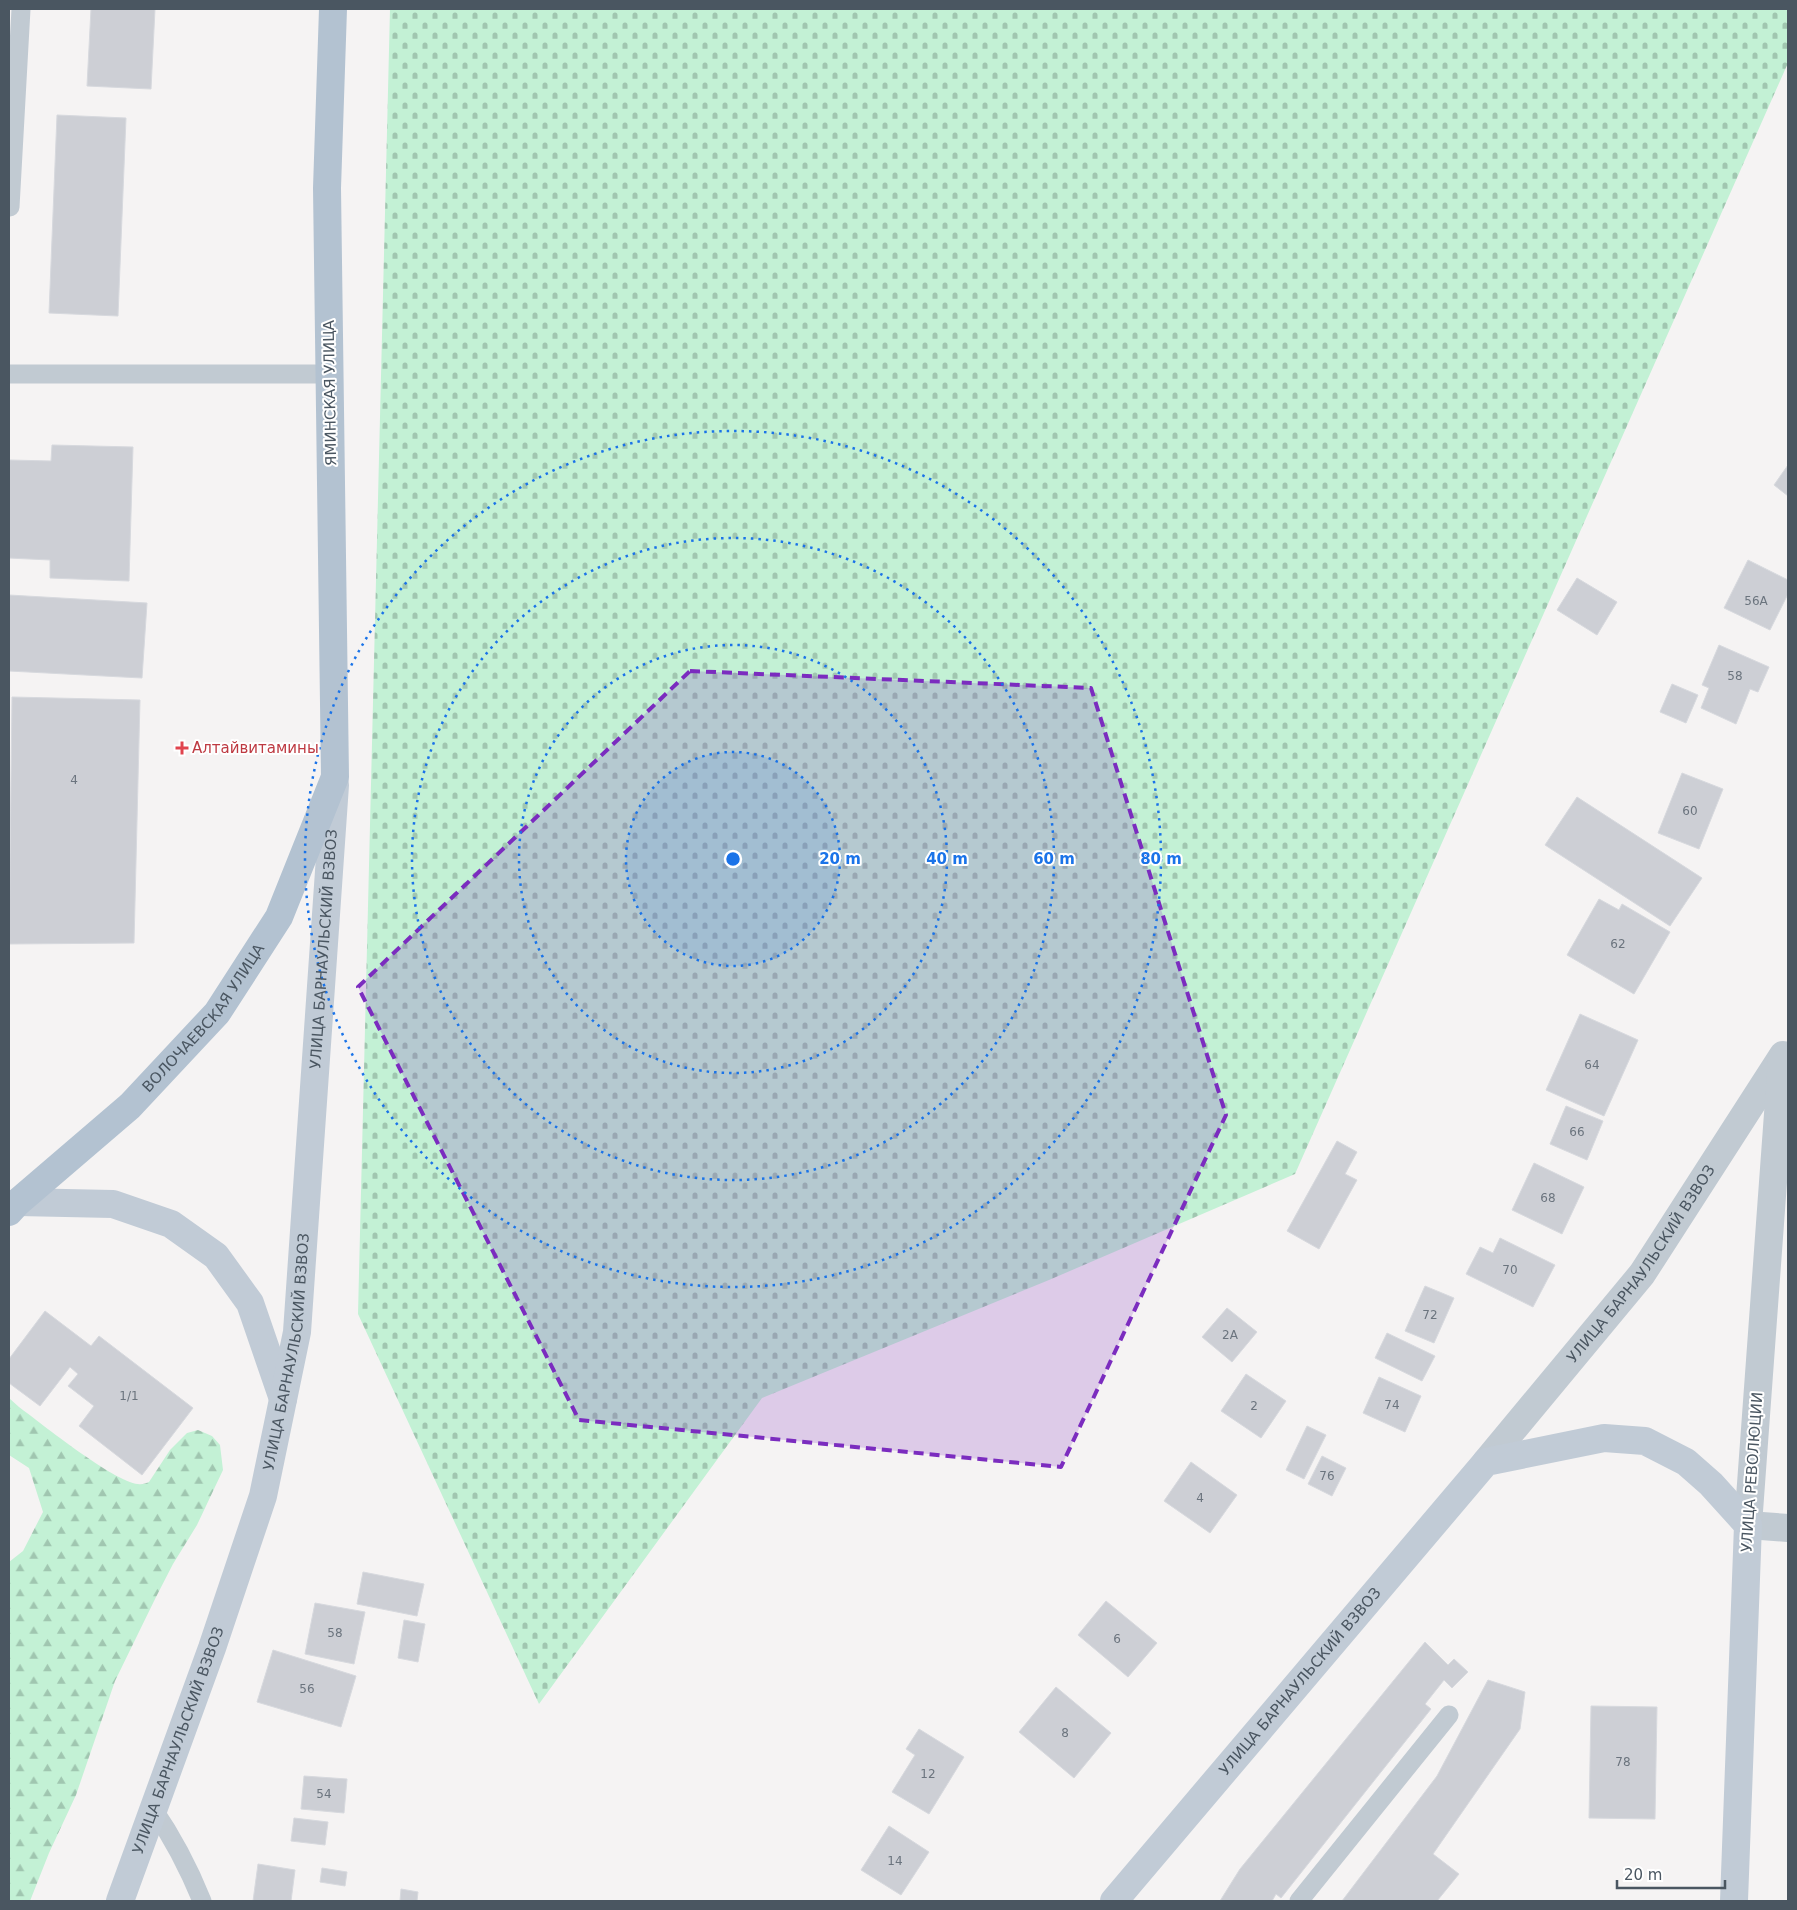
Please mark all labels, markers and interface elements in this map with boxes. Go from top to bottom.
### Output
street label: ЯМИНСКАЯ УЛИЦА [320,319,340,466]
house number: 56А [1744,594,1769,608]
house number: 58 [1727,669,1743,683]
place label: Алтайвитамины [192,739,319,757]
marker: Алтайвитамины [176,742,188,754]
house number: 4 [70,773,78,787]
house number: 60 [1682,804,1698,818]
street label: УЛИЦА БАРНАУЛЬСКИЙ ВЗВОЗ [306,828,341,1069]
centre of rings [724,850,742,868]
text: 20 m [819,850,861,868]
text: 40 m [926,850,968,868]
text: 60 m [1033,850,1075,868]
text: 80 m [1140,850,1182,868]
house number: 62 [1610,937,1626,951]
street label: ВОЛОЧАЕВСКАЯ УЛИЦА [139,940,269,1096]
house number: 64 [1584,1058,1600,1072]
house number: 66 [1569,1125,1585,1139]
street label: УЛИЦА БАРНАУЛЬСКИЙ ВЗВОЗ [1563,1162,1719,1366]
house number: 68 [1540,1191,1556,1205]
street label: УЛИЦА БАРНАУЛЬСКИЙ ВЗВОЗ [260,1232,313,1472]
house number: 70 [1502,1263,1518,1277]
house number: 72 [1422,1308,1438,1322]
house number: 2А [1222,1328,1239,1342]
house number: 1/1 [119,1389,139,1403]
street label: УЛИЦА РЕВОЛЮЦИИ [1737,1391,1767,1553]
house number: 74 [1384,1398,1400,1412]
house number: 2 [1250,1399,1258,1413]
house number: 76 [1319,1469,1335,1483]
house number: 4 [1196,1491,1204,1505]
street label: УЛИЦА БАРНАУЛЬСКИЙ ВЗВОЗ [1216,1584,1385,1779]
street label: УЛИЦА БАРНАУЛЬСКИЙ ВЗВОЗ [129,1624,228,1856]
house number: 58 [327,1626,343,1640]
house number: 6 [1113,1632,1121,1646]
house number: 56 [299,1682,315,1696]
house number: 8 [1061,1726,1069,1740]
house number: 78 [1615,1755,1631,1769]
house number: 12 [920,1767,936,1781]
house number: 54 [316,1787,332,1801]
house number: 14 [887,1854,903,1868]
scale bar [1617,1858,1724,1890]
text: 20 m [1624,1866,1662,1884]

